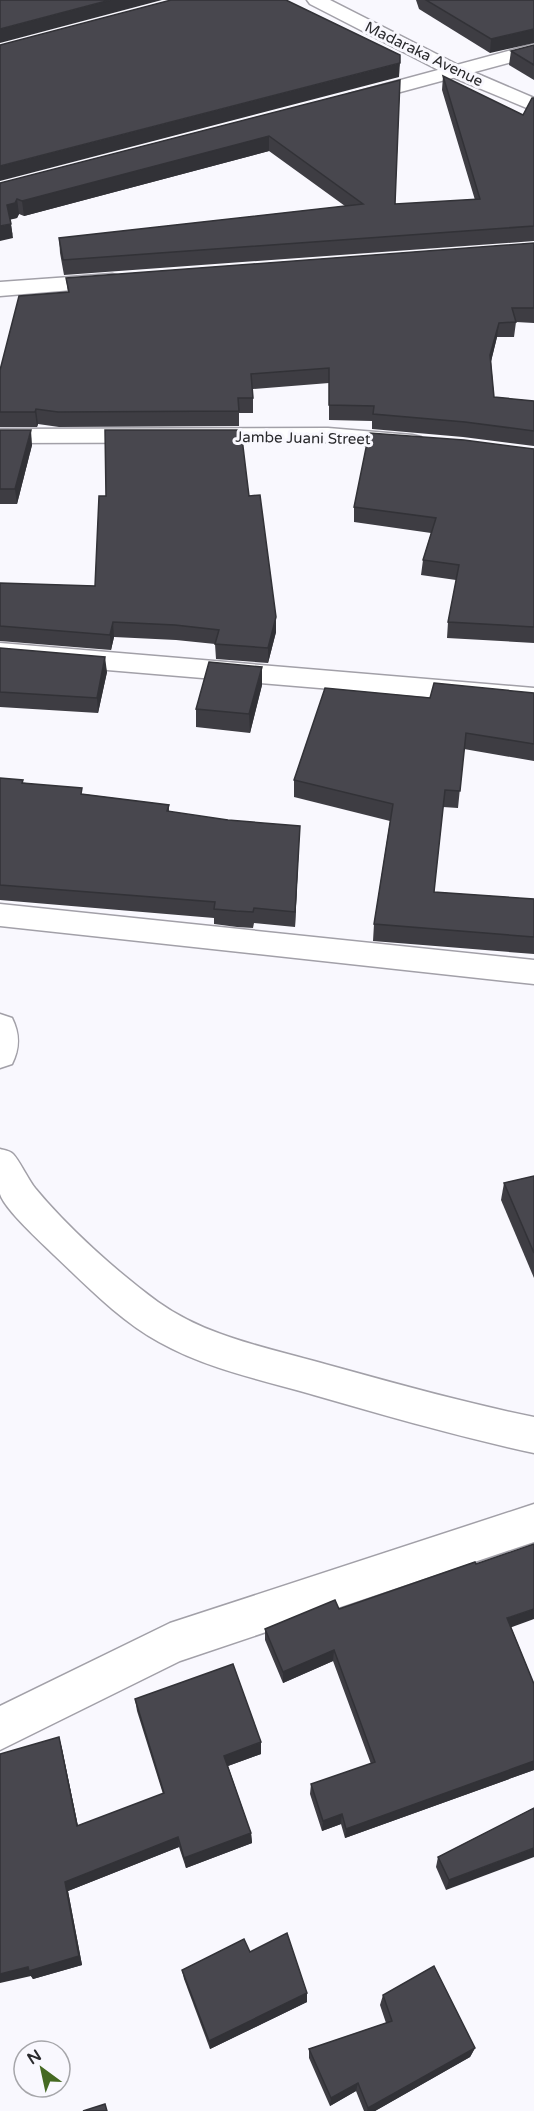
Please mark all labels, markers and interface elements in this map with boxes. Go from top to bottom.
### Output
street label: Madaraka Avenue [362,18,486,90]
street label: Jambe Juani Street [235,428,371,448]
north arrow [12,2039,72,2099]
text: N [24,2045,45,2069]

